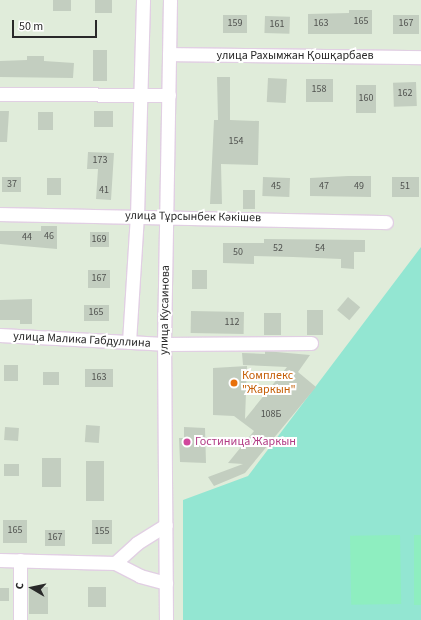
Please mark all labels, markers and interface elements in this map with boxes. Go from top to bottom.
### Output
scale bar [14,12,99,38]
house number: 165 [354,16,368,28]
text: 50 m [19,18,43,35]
house number: 159 [228,18,242,30]
house number: 163 [314,18,328,30]
house number: 167 [399,18,413,30]
house number: 161 [270,19,284,31]
street label: улица Рахымжан Қошқарбаев [216,49,374,63]
house number: 158 [312,84,326,96]
house number: 162 [398,88,412,100]
house number: 160 [359,93,373,105]
house number: 154 [229,136,243,148]
house number: 173 [93,155,107,167]
house number: 37 [7,179,17,191]
house number: 45 [271,181,281,193]
house number: 47 [319,181,329,193]
house number: 49 [354,181,364,193]
house number: 51 [400,181,410,193]
house number: 41 [99,185,109,197]
street label: улица Тұрсынбек Кәкішев [125,209,261,225]
house number: 46 [44,231,54,243]
house number: 44 [22,232,32,244]
house number: 169 [92,234,106,246]
house number: 52 [273,243,283,255]
house number: 54 [315,243,325,255]
house number: 50 [233,247,243,259]
street label: улица Кусаинова [157,265,173,355]
house number: 167 [92,273,106,285]
house number: 165 [89,307,103,319]
house number: 112 [225,317,239,329]
street label: улица Малика Габдуллина [13,329,151,351]
place label: Комплекс "Жаркын" [242,369,296,397]
house number: 163 [92,372,106,384]
marker: Комплекс "Жаркын" [229,378,239,388]
house number: 108Б [261,409,281,421]
place label: Гостиница Жаркын [195,435,296,449]
marker: Гостиница Жаркын [182,437,192,447]
house number: 165 [8,525,22,537]
house number: 155 [95,526,109,538]
house number: 167 [48,532,62,544]
north arrow [12,568,52,608]
text: С [12,582,28,590]

